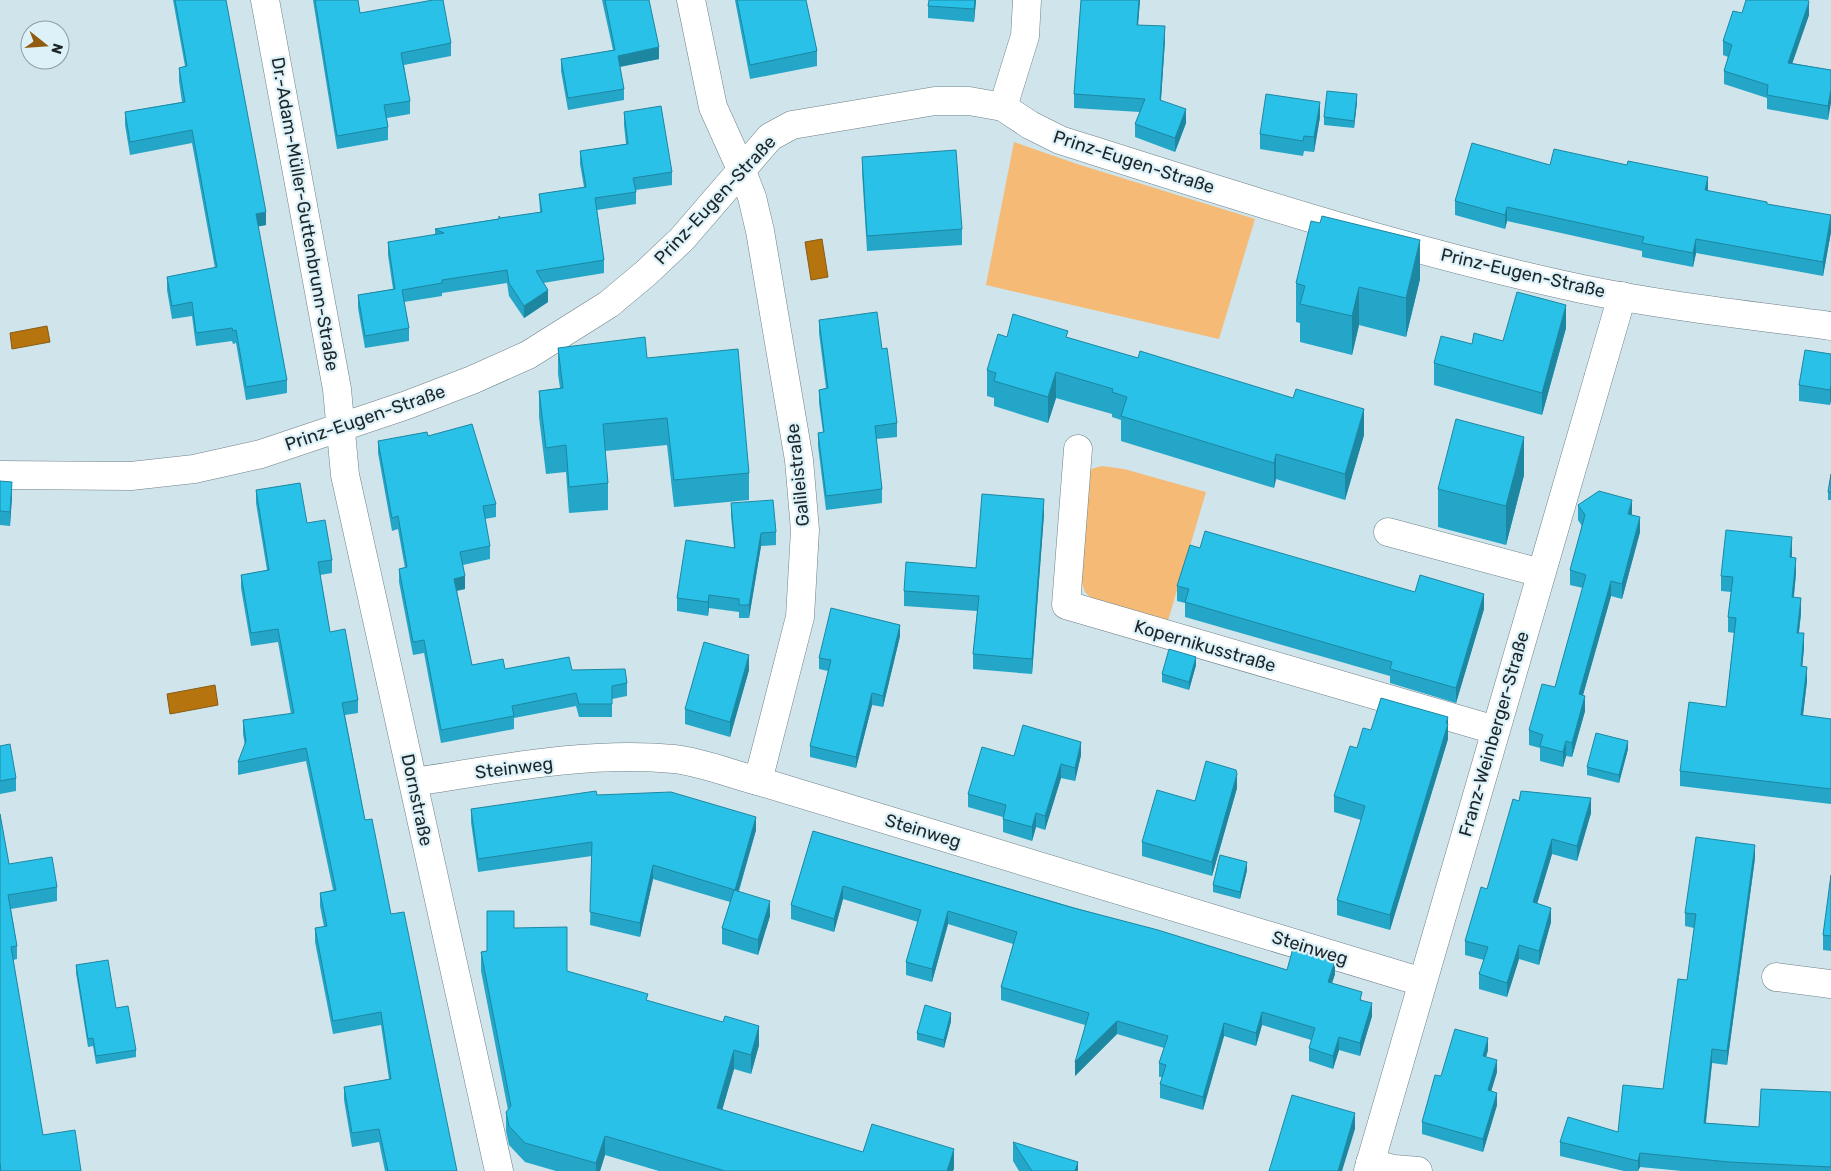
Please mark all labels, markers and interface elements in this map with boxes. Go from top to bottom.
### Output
north arrow [20,20,70,70]
text: N [47,41,67,56]
street label: Dr.-Adam-Müller-Guttenbrunn-Straße [267,55,343,373]
street label: Prinz-Eugen-Straße [1051,126,1217,198]
street label: Prinz-Eugen-Straße [650,131,780,269]
street label: Prinz-Eugen-Straße [1439,243,1607,303]
street label: Prinz-Eugen-Straße [282,380,448,456]
street label: Galileistraße [782,423,814,527]
street label: Kopernikusstraße [1132,615,1278,677]
street label: Franz-Weinberger-Straße [1454,629,1534,839]
street label: Dornstraße [396,752,438,848]
street label: Steinweg [474,752,554,784]
street label: Steinweg [882,809,964,853]
street label: Steinweg [1269,926,1351,970]

